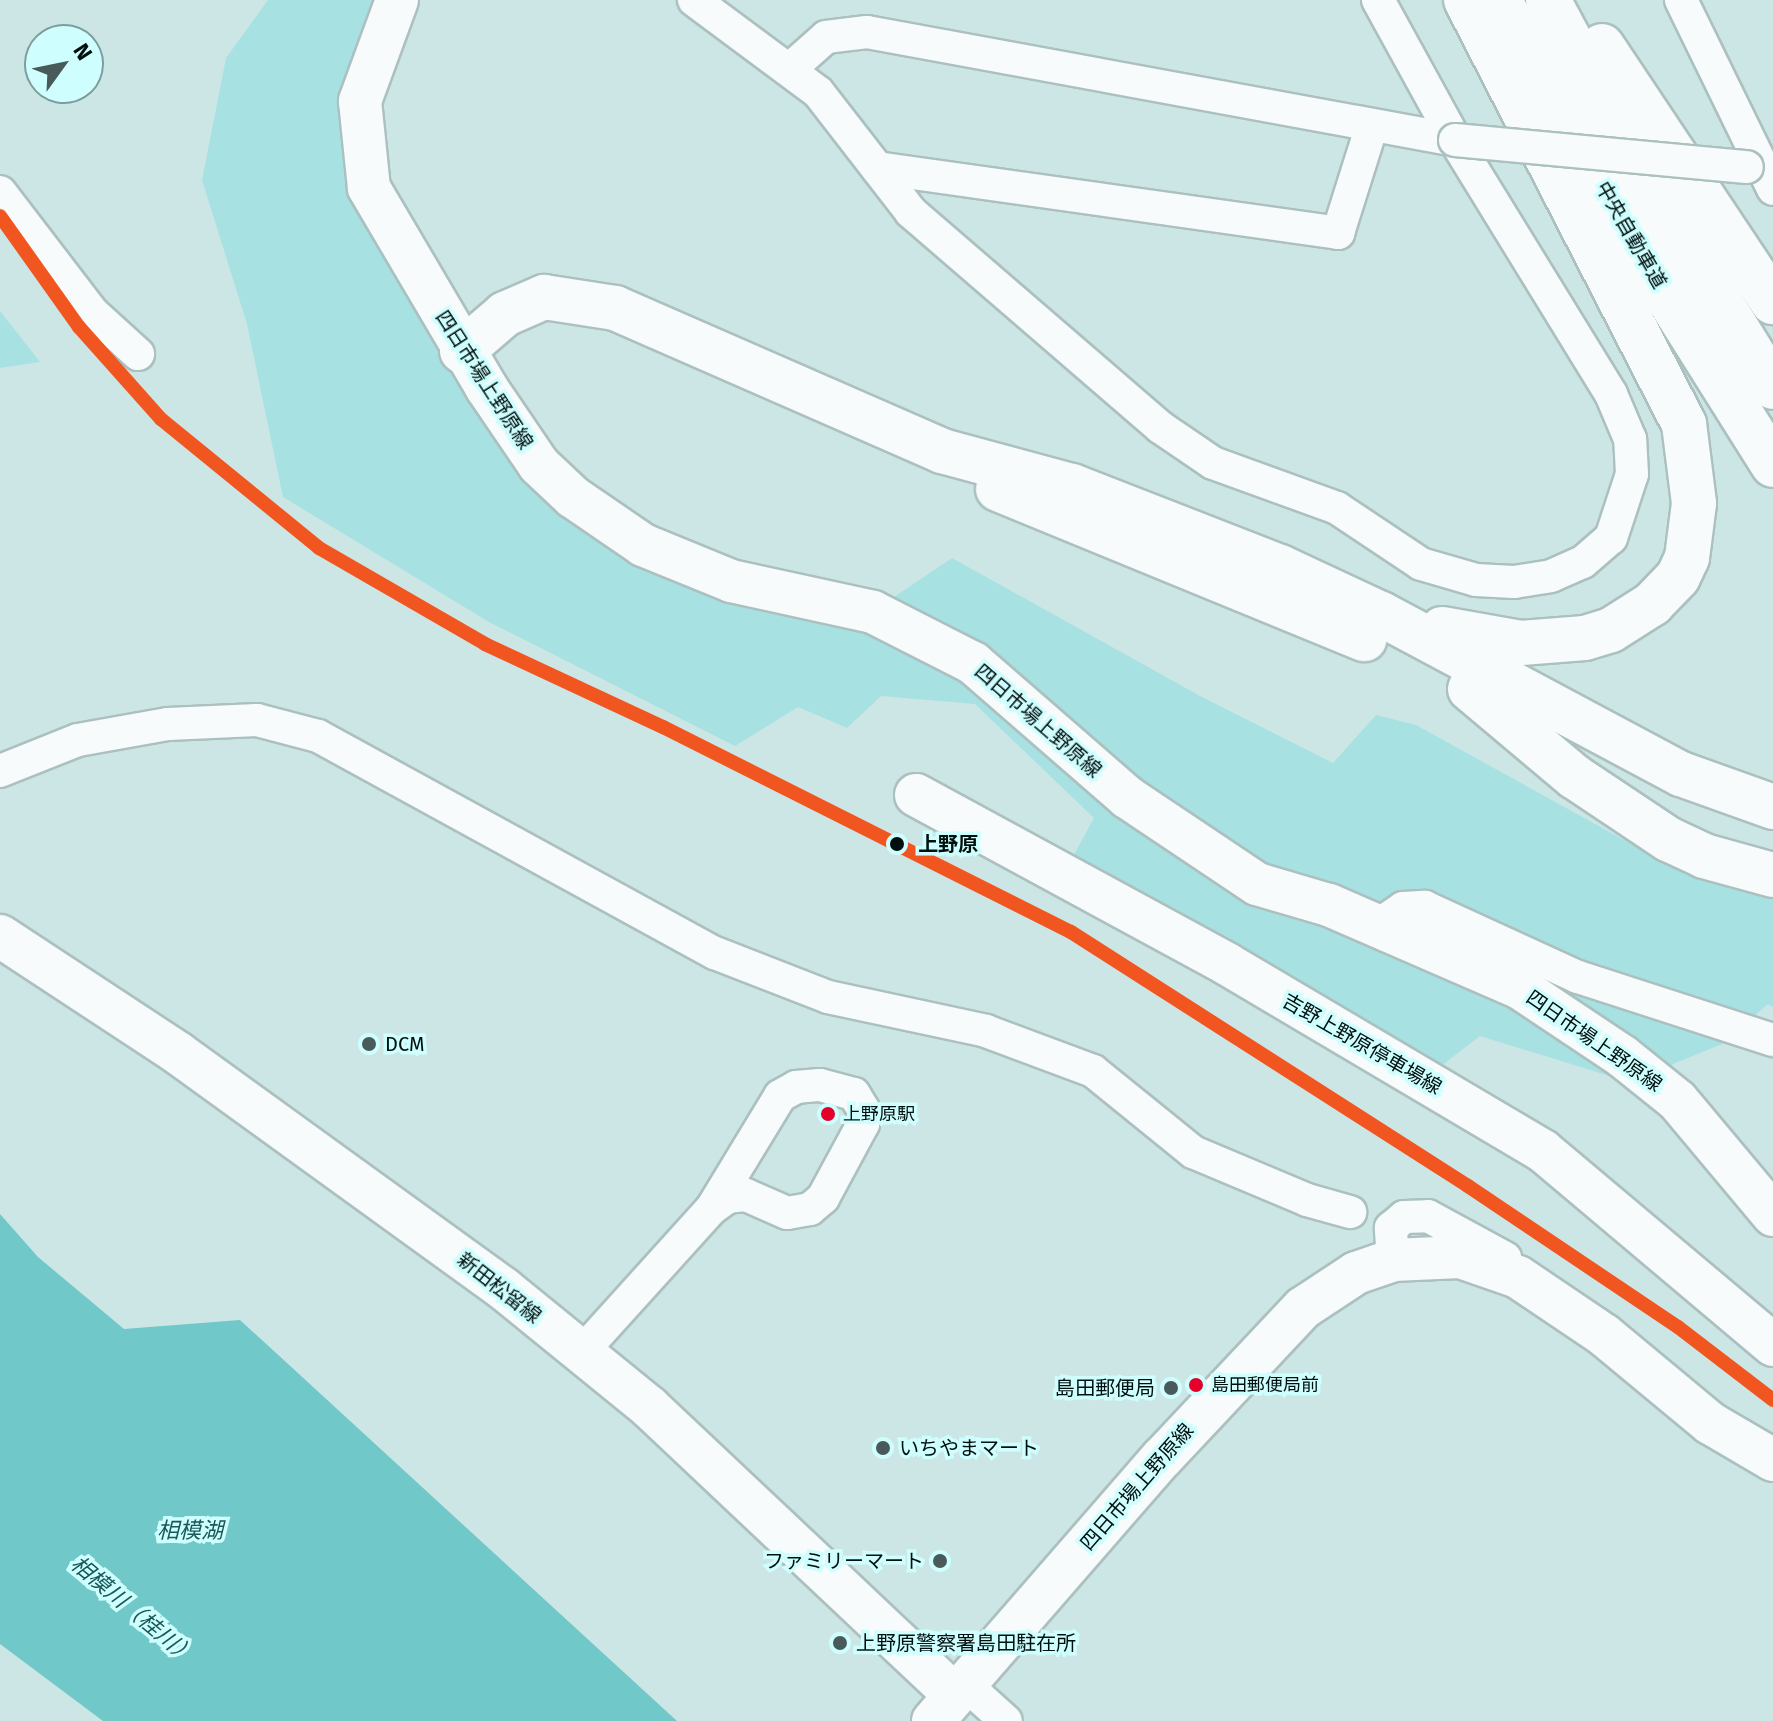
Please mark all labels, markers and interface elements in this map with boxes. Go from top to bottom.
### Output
north arrow [24,24,104,104]
text: N [68,38,98,65]
street label: 中央自動車道 [1591,177,1671,293]
street label: 四日市場上野原線 [430,306,538,454]
street label: 四日市場上野原線 [970,659,1106,783]
marker: 上野原 [883,830,911,858]
place label: 上野原 [918,832,978,856]
street label: 四日市場上野原線 [1522,985,1666,1097]
street label: 吉野上野原停車場線 [1278,989,1446,1099]
place label: DCM [385,1032,425,1056]
marker: DCM [360,1035,378,1053]
place label: 上野原駅 [843,1103,915,1125]
marker: 上野原駅 [820,1106,836,1122]
street label: 新田松留線 [452,1248,546,1328]
place label: 島田郵便局前 [1211,1374,1319,1396]
place label: 島田郵便局 [1055,1376,1155,1400]
marker: 島田郵便局前 [1188,1377,1204,1393]
marker: 島田郵便局 [1162,1379,1180,1397]
street label: 四日市場上野原線 [1075,1419,1199,1555]
place label: いちやまマート [899,1436,1039,1460]
marker: いちやまマート [874,1439,892,1457]
water label: 相模湖 [157,1518,223,1544]
place label: ファミリーマート [764,1549,924,1573]
water label: 相模川（桂川） [66,1550,200,1670]
marker: ファミリーマート [931,1552,949,1570]
place label: 上野原警察署島田駐在所 [856,1631,1076,1655]
marker: 上野原警察署島田駐在所 [831,1634,849,1652]

